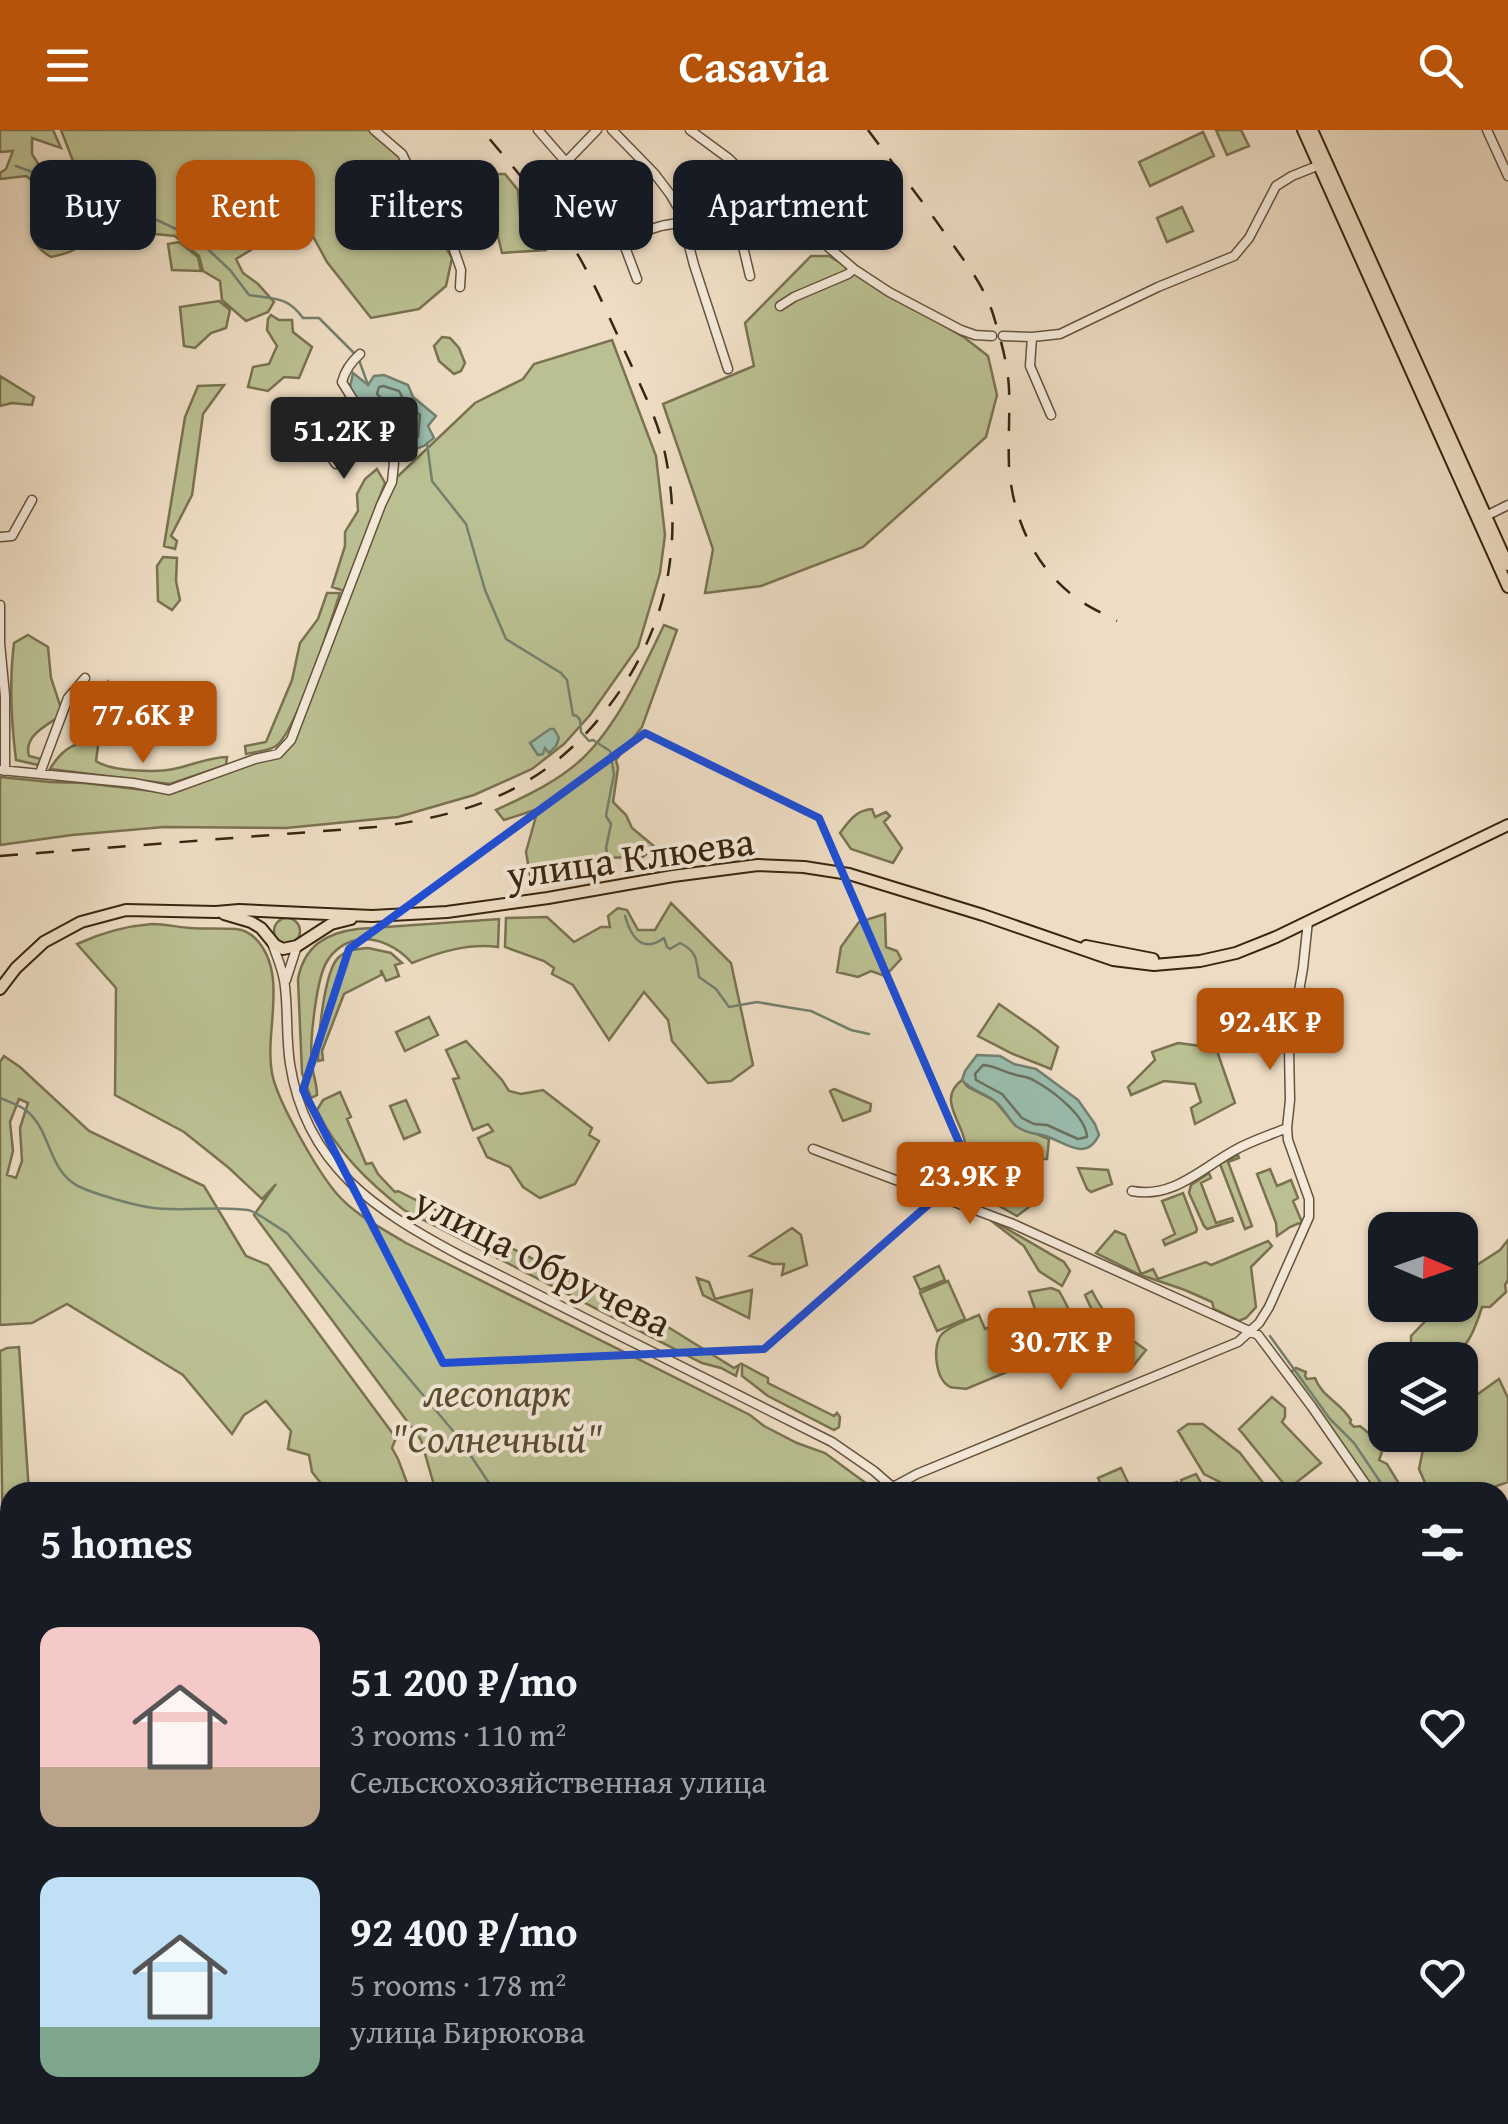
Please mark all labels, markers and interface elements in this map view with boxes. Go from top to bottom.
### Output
text: Casavia [679,33,829,98]
icon: menu [40,38,95,93]
icon: search [1413,38,1468,93]
chip: Buy [30,160,156,250]
chip: Rent [176,160,315,250]
chip: Filters [335,160,499,250]
chip: New [519,160,653,250]
chip: Apartment [673,160,903,250]
pin: 51.2K ₽ [252,397,436,482]
text: 51.2K ₽ [293,406,395,453]
pin: 77.6K ₽ [51,681,235,766]
text: 77.6K ₽ [92,690,194,737]
street label: улица Клюева [501,810,758,904]
pin: 92.4K ₽ [1178,988,1362,1073]
text: 92.4K ₽ [1219,997,1321,1044]
pin: 23.9K ₽ [878,1142,1062,1227]
text: 23.9K ₽ [919,1151,1021,1198]
street label: улица Обручева [403,1170,682,1351]
north arrow [1368,1212,1478,1322]
map controls [1368,1212,1478,1452]
pin: 30.7K ₽ [969,1308,1153,1393]
text: 30.7K ₽ [1010,1317,1112,1364]
button: layers [1368,1342,1478,1452]
park label: лесопарк "Солнечный" [391,1362,603,1467]
text: 5 homes [40,1512,193,1573]
icon: filters [1415,1515,1470,1570]
text: 51 200 ₽/mo [350,1650,578,1711]
icon: home [120,1667,240,1787]
icon: heart [1415,1700,1470,1755]
text: 3 rooms · 110 m² [350,1711,566,1758]
text: Сельскохозяйственная улица [350,1758,766,1805]
text: 92 400 ₽/mo [350,1900,578,1961]
icon: home [120,1917,240,2037]
icon: heart [1415,1950,1470,2005]
text: 5 rooms · 178 m² [350,1961,566,2008]
text: улица Бирюкова [350,2008,585,2055]

